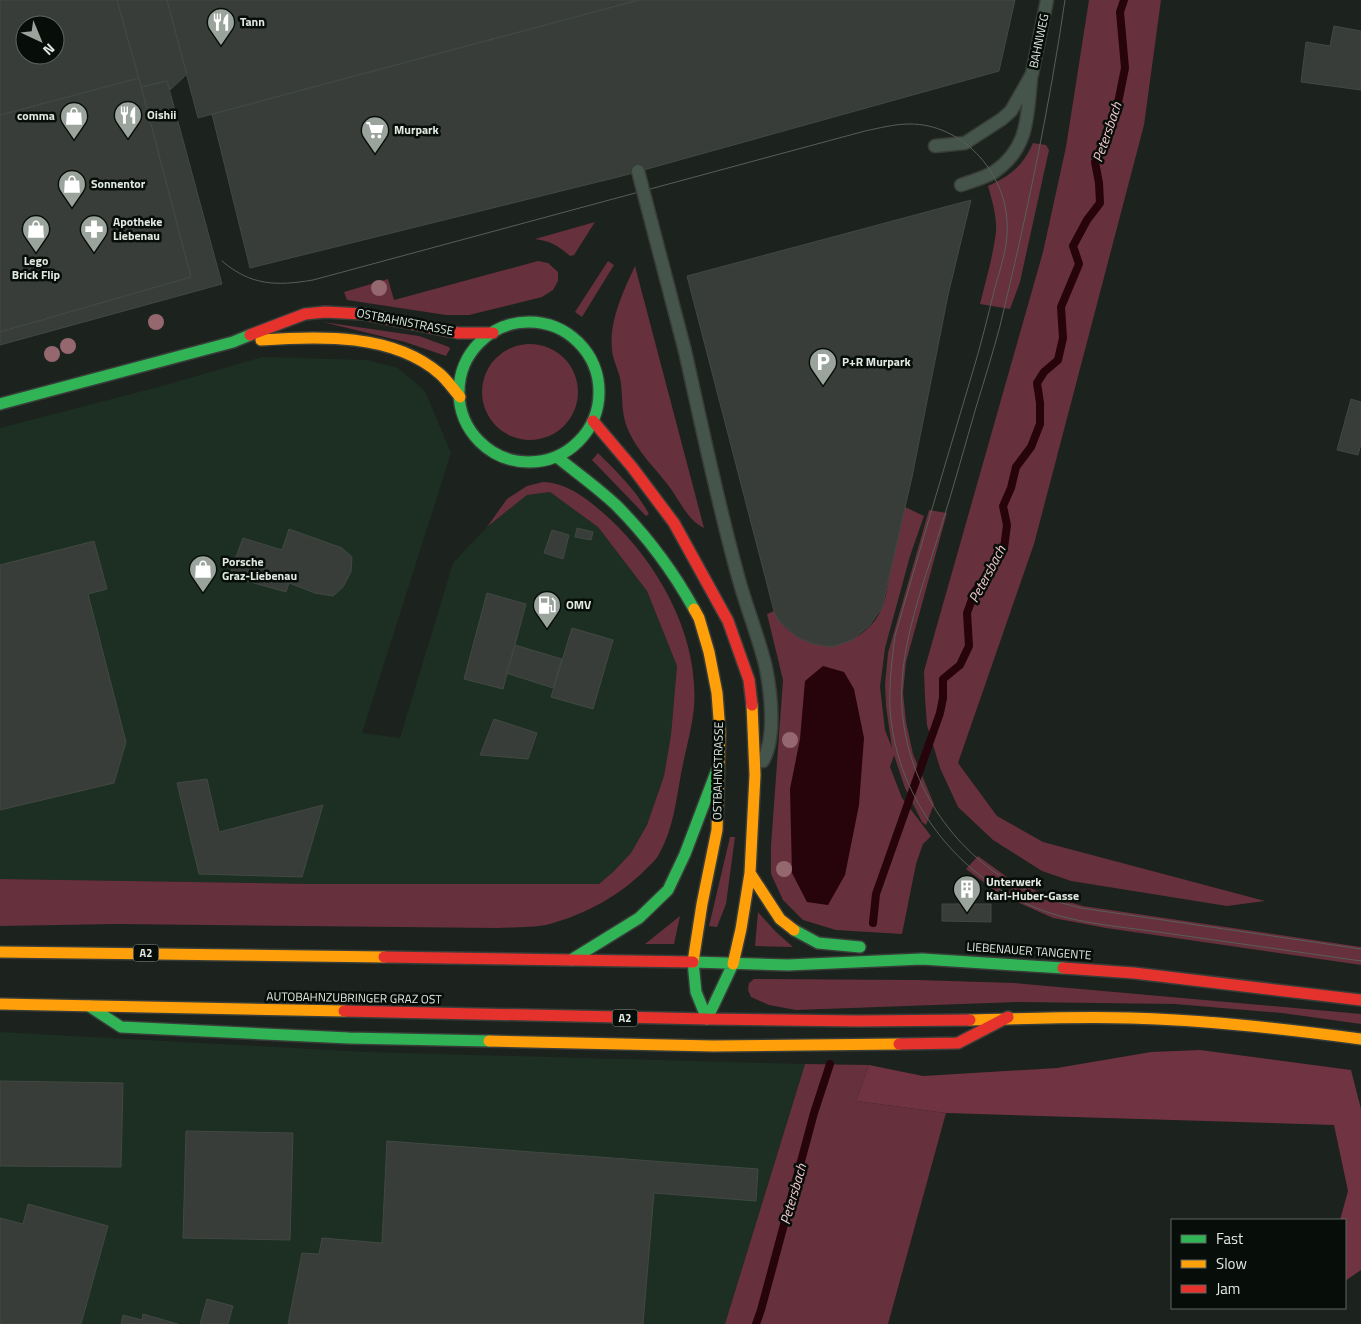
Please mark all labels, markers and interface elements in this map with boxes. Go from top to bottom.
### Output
restaurant icon: Tann [206,7,236,46]
place label: Tann [240,12,265,31]
street label: BAHNWEG [1023,12,1054,70]
north arrow [15,15,65,65]
text: N [39,39,60,61]
water label: Petersbach [1086,98,1127,165]
restaurant icon: Oishii [113,100,143,139]
shop icon: comma [59,101,89,140]
place label: Oishii [147,105,176,124]
place label: comma [17,106,55,125]
supermarket icon: Murpark [360,115,390,154]
place label: Murpark [394,120,440,139]
shop icon: Sonnentor [57,169,87,208]
place label: Sonnentor [91,174,146,193]
place label: Apotheke Liebenau [113,212,162,245]
shop icon: Lego Brick Flip [21,214,51,253]
pharmacy icon: Apotheke Liebenau [79,214,109,253]
place label: Lego Brick Flip [12,251,61,284]
street label: OSTBAHNSTRASSE [355,303,455,340]
parking icon: P+R Murpark [808,347,838,386]
place label: P+R Murpark [842,352,911,371]
water label: Petersbach [963,541,1011,606]
place label: Porsche Graz-Liebenau [222,552,297,585]
shop icon: Porsche Graz-Liebenau [188,554,218,593]
fuel station icon: OMV [532,590,562,629]
place label: OMV [566,595,592,614]
street label: OSTBAHNSTRASSE [707,721,728,820]
place label: Unterwerk Karl-Huber-Gasse [986,872,1079,905]
building icon: Unterwerk Karl-Huber-Gasse [952,874,982,913]
street label: LIEBENAUER TANGENTE [966,937,1092,964]
road number: A2 [134,944,158,961]
street label: AUTOBAHNZUBRINGER GRAZ OST [266,986,442,1009]
road number: A2 [612,1010,638,1026]
water label: Petersbach [774,1160,811,1227]
legend [1171,1219,1346,1309]
text: Fast [1216,1227,1244,1250]
text: Slow [1216,1252,1247,1275]
text: Jam [1216,1277,1240,1300]

